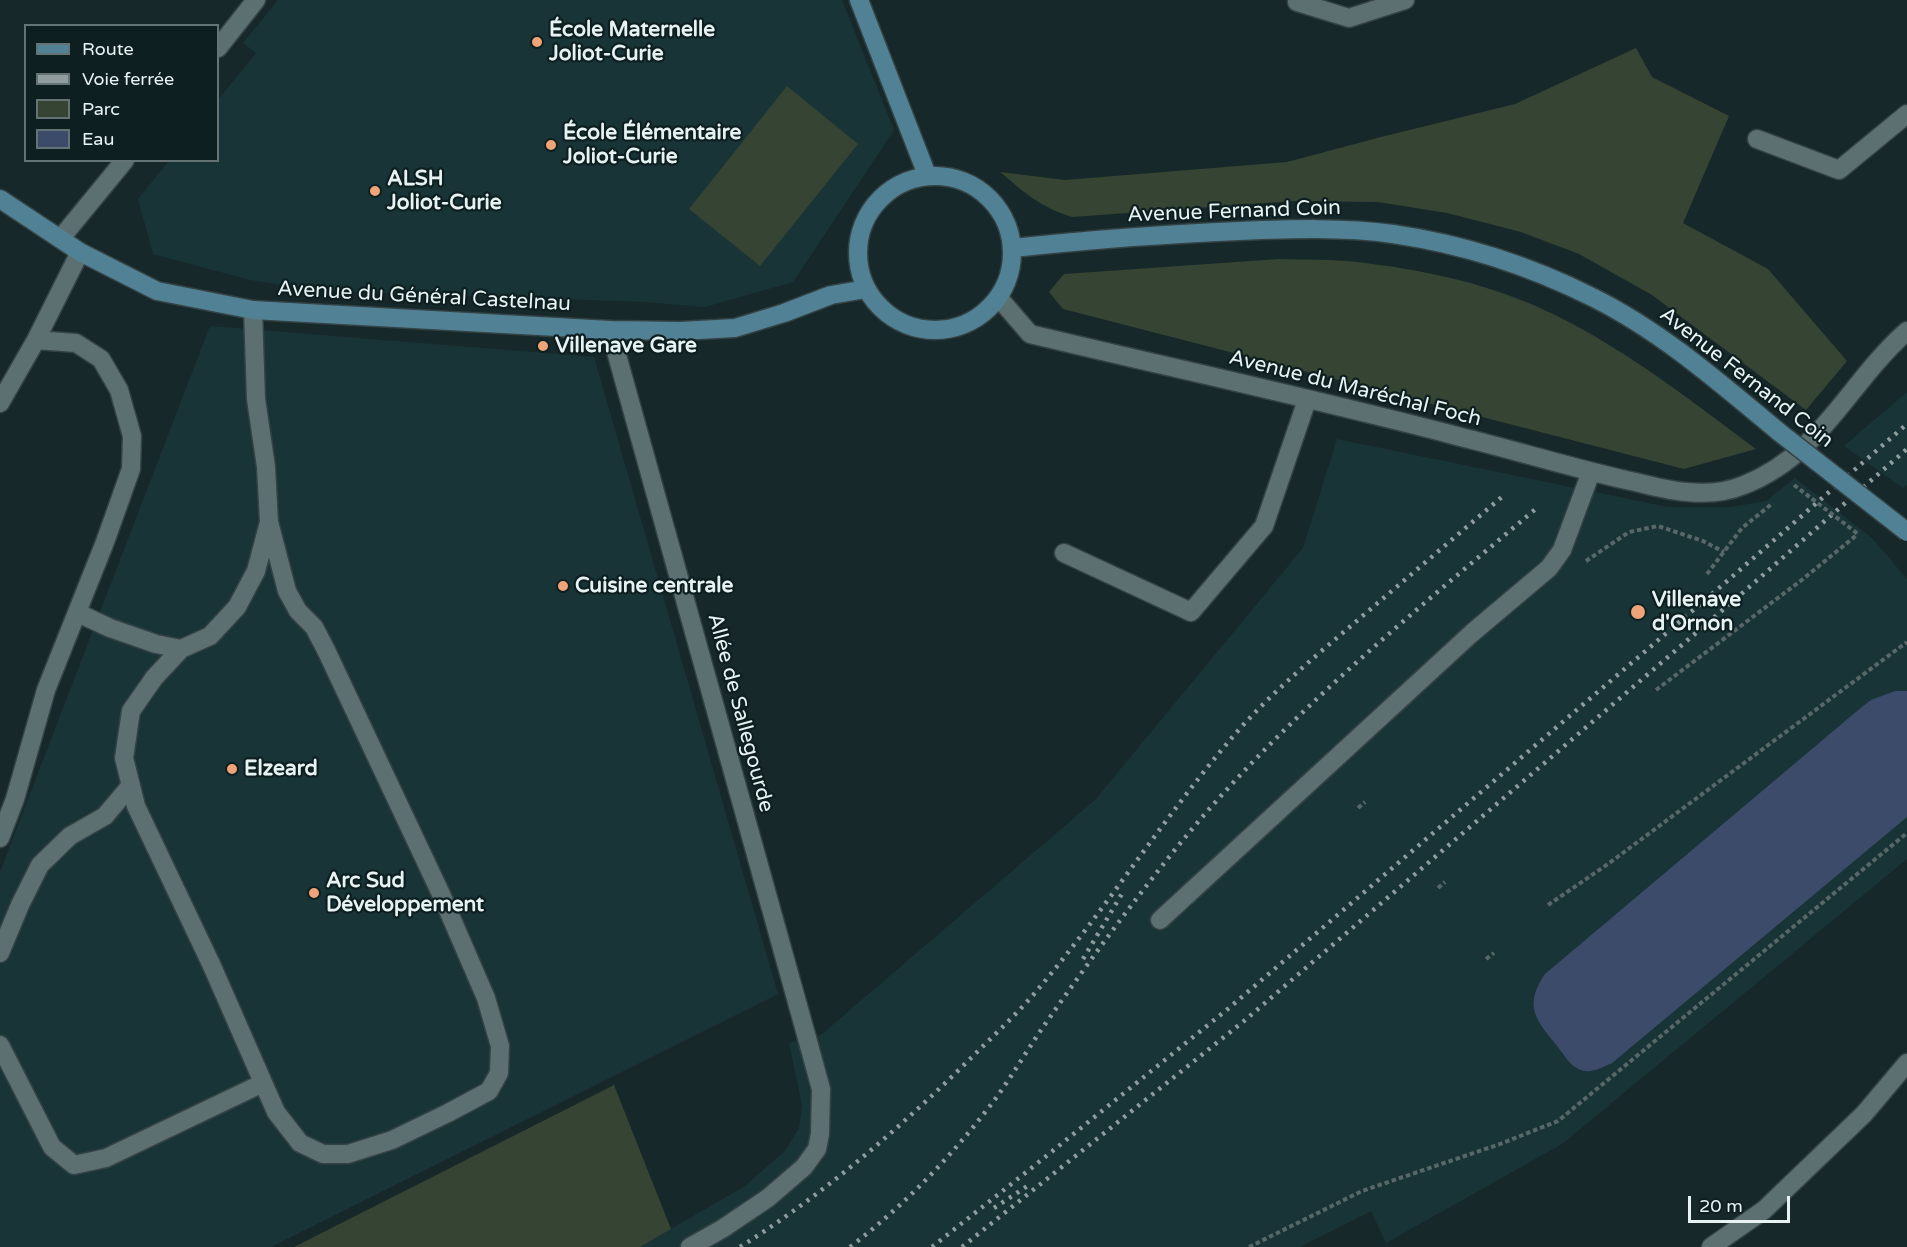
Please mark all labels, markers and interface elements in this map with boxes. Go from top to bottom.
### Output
place label: École Maternelle Joliot-Curie [549,17,715,67]
legend [24,24,219,162]
marker: École Maternelle Joliot-Curie [530,35,544,49]
text: Route [82,38,134,60]
text: Voie ferrée [82,68,174,90]
text: Parc [82,98,120,120]
place label: École Élémentaire Joliot-Curie [563,120,741,170]
text: Eau [82,128,114,150]
marker: École Élémentaire Joliot-Curie [544,138,558,152]
place label: ALSH Joliot-Curie [387,166,502,216]
marker: ALSH Joliot-Curie [368,184,382,198]
street label: Avenue Fernand Coin [1127,196,1341,228]
street label: Avenue du Général Castelnau [277,277,571,317]
street label: Avenue Fernand Coin [1654,302,1838,454]
place label: Villenave Gare [555,333,697,359]
marker: Villenave Gare [536,339,550,353]
street label: Avenue du Maréchal Foch [1226,345,1484,433]
place label: Cuisine centrale [575,573,733,599]
marker: Cuisine centrale [556,579,570,593]
place label: Villenave d'Ornon [1652,587,1741,637]
marker: Villenave d'Ornon [1629,603,1647,621]
street label: Allée de Sallegourde [701,611,779,815]
place label: Elzeard [244,756,318,782]
marker: Elzeard [225,762,239,776]
place label: Arc Sud Développement [326,868,484,918]
marker: Arc Sud Développement [307,886,321,900]
scale bar [1691,1184,1793,1222]
text: 20 m [1699,1195,1743,1217]

